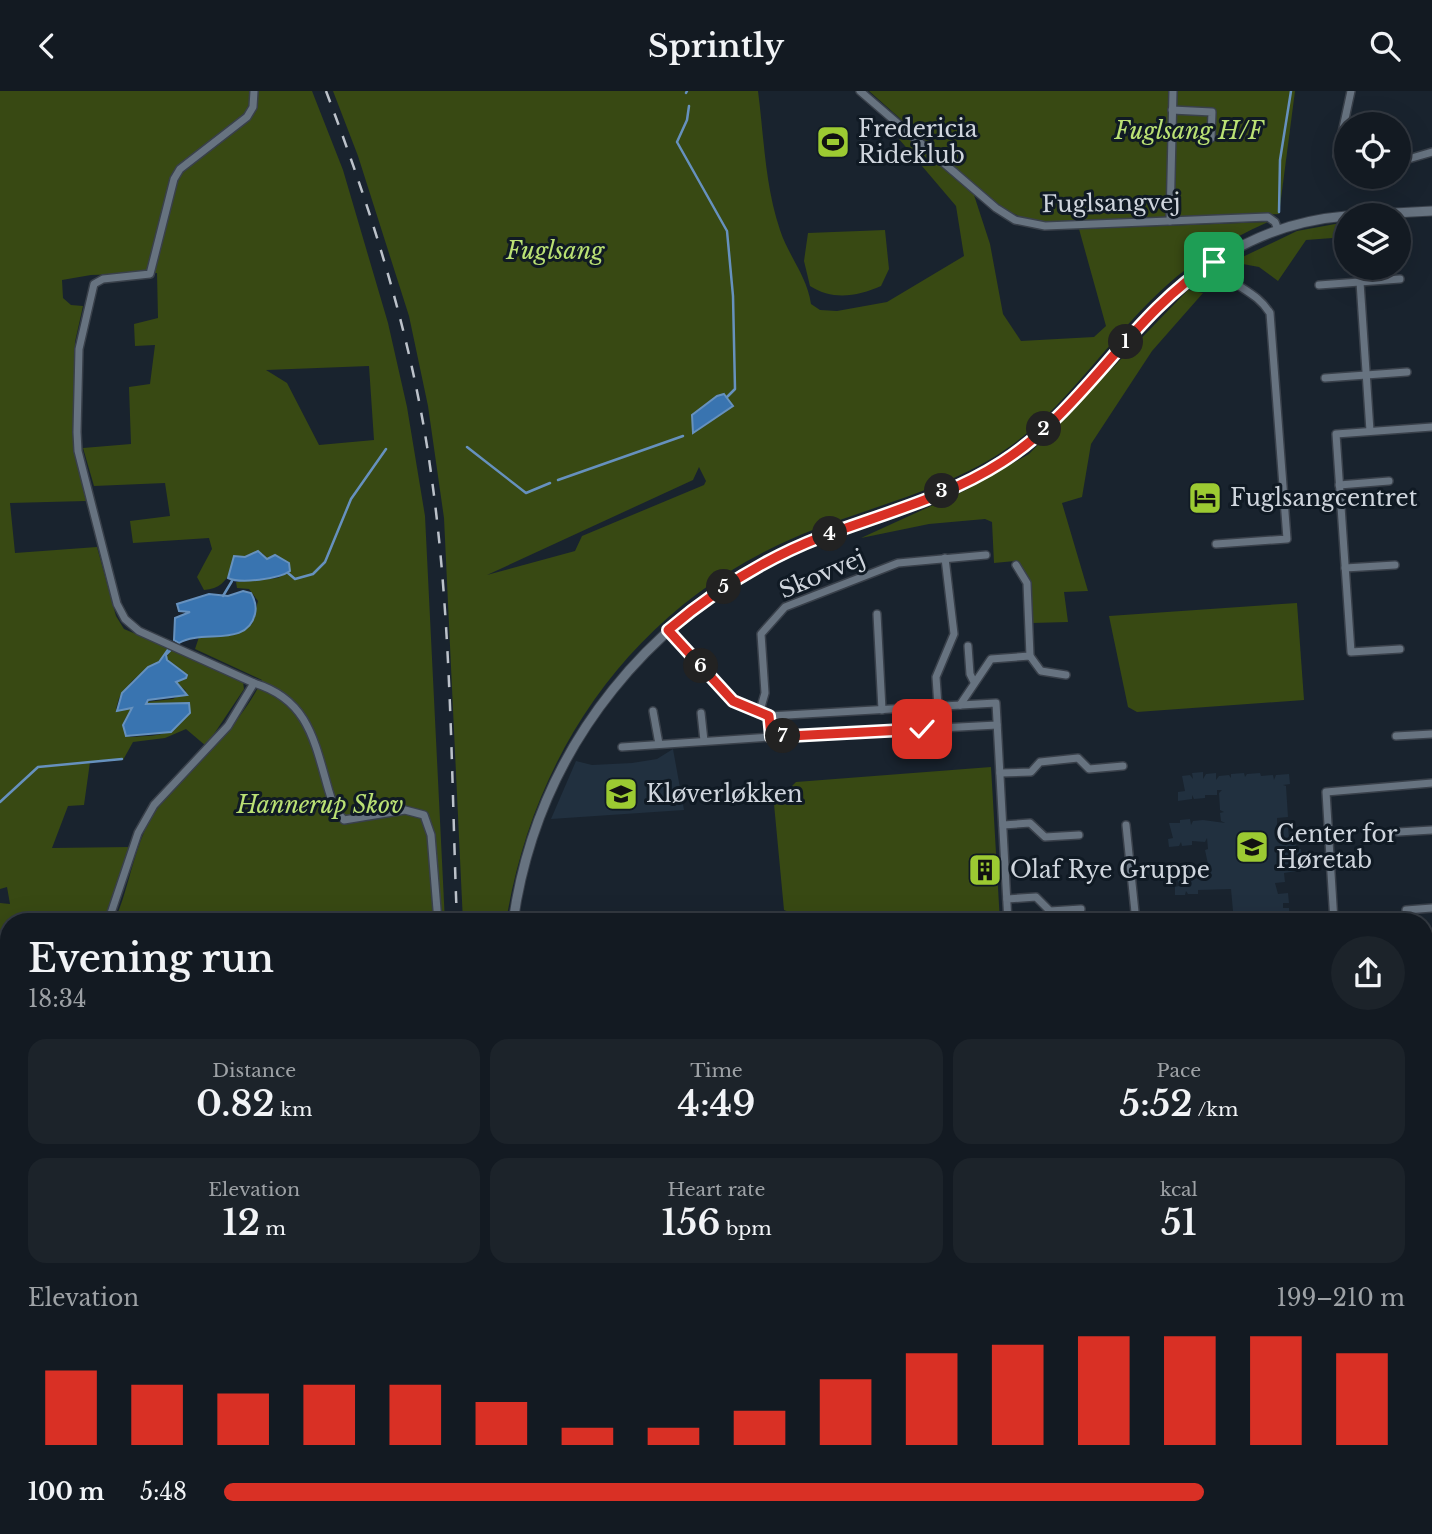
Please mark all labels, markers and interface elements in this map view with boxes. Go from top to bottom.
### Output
text: Sprintly [648,26,784,66]
icon: back [28,27,66,65]
icon: search [1366,27,1404,65]
map controls [1334,112,1411,280]
button: locate [1334,112,1411,189]
place label: Fredericia Rideklub [858,115,978,169]
park label: Fuglsang H/F [1114,117,1265,145]
sports icon: Fredericia Rideklub [814,123,852,161]
street label: Fuglsangvej [1041,188,1181,218]
button: layers [1334,203,1411,280]
pin [1184,232,1244,292]
park label: Fuglsang [505,237,605,265]
icon: arrive [1195,243,1233,281]
pin: 1 [1108,324,1144,359]
text: 1 [1121,330,1130,353]
pin: 2 [1026,411,1062,447]
text: 2 [1037,417,1050,440]
pin: 3 [925,473,960,509]
text: 3 [935,479,948,502]
hotel icon: Fuglsangcentret [1186,479,1224,517]
place label: Fuglsangcentret [1230,484,1418,512]
pin: 4 [812,517,848,551]
text: 4 [823,522,836,545]
street label: Skovvej [775,543,869,605]
pin: 5 [706,569,742,605]
text: 5 [718,575,729,598]
pin: 6 [684,649,718,683]
text: 6 [694,654,707,677]
pin [892,699,952,759]
icon: check [903,710,941,748]
pin: 7 [766,719,800,753]
text: 7 [778,724,787,747]
school or university icon: Kløverløkken [602,775,640,813]
place label: Kløverløkken [646,780,803,808]
park label: Hannerup Skov [236,791,403,819]
place label: Center for Høretab [1276,820,1398,874]
school or university icon: Center for Høretab [1233,828,1271,866]
building icon: Olaf Rye Gruppe [966,851,1004,889]
place label: Olaf Rye Gruppe [1010,856,1210,884]
text: Evening run [28,935,274,982]
button: share [1331,936,1405,1010]
text: 18:34 [28,985,86,1013]
text: Distance [212,1059,296,1082]
text: Time [690,1059,743,1082]
text: Pace [1157,1059,1201,1082]
text: 0.82 [196,1082,275,1125]
text: 4:49 [678,1082,755,1125]
text: 5:52 [1119,1082,1193,1125]
text: km [275,1098,312,1121]
text: /km [1193,1098,1238,1121]
text: Elevation [208,1178,300,1201]
text: Heart rate [668,1178,765,1201]
text: kcal [1160,1178,1198,1201]
text: 12 [222,1201,260,1244]
text: 156 [661,1201,720,1244]
text: 51 [1161,1201,1197,1244]
text: m [260,1217,286,1240]
text: bpm [720,1217,772,1240]
text: Elevation [28,1284,139,1312]
text: 199–210 m [1276,1284,1405,1312]
text: 100 m [28,1478,104,1506]
text: 5:48 [140,1478,187,1506]

